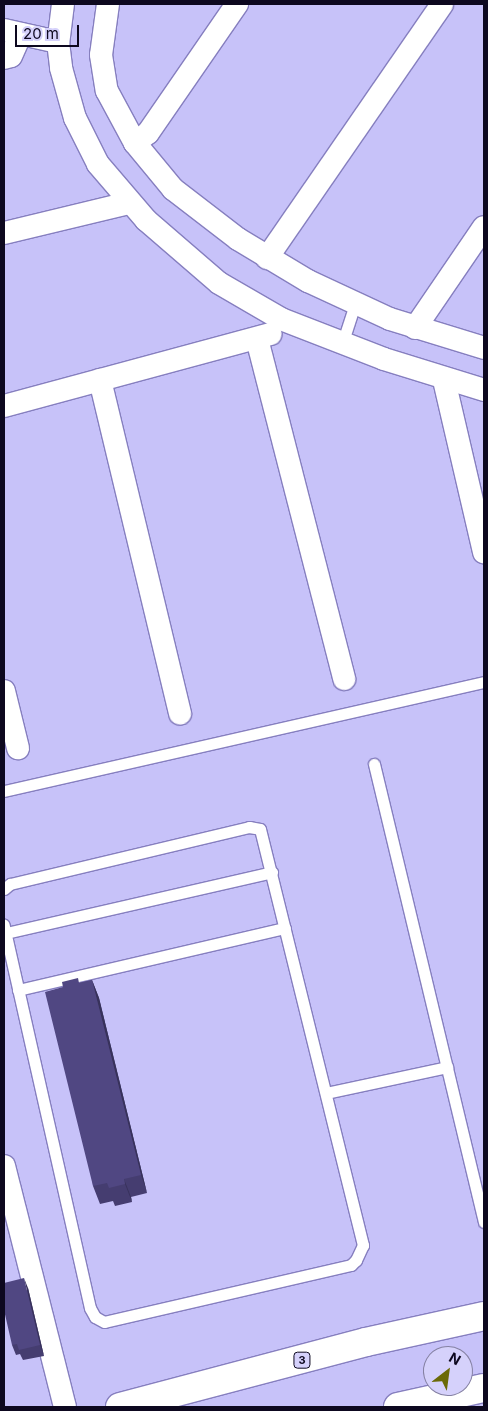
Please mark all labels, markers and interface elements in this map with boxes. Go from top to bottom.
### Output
scale bar [18,15,81,47]
text: 20 m [23,24,59,43]
north arrow [423,1346,473,1396]
text: N [446,1348,464,1368]
road number: 3 [293,1352,311,1368]

